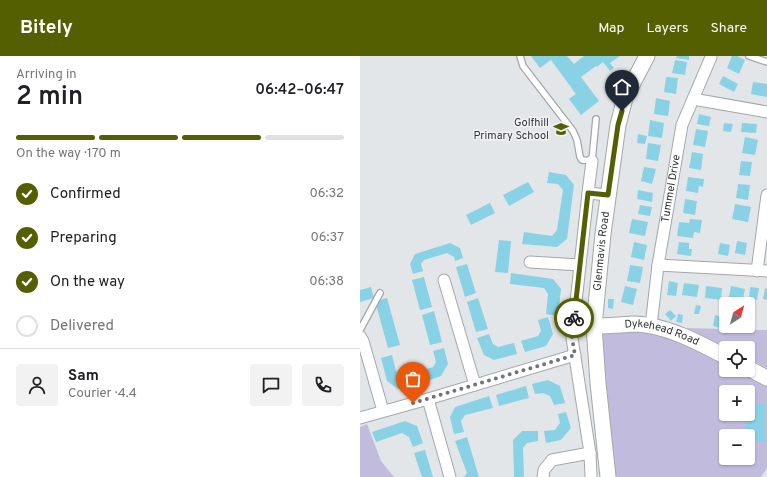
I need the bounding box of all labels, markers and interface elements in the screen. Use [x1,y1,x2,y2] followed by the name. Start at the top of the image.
[20,16,73,40] text: Bitely
[598,20,624,37] text: Map
[646,20,688,37] text: Layers
[710,20,747,37] text: Share
[16,67,77,83] text: Arriving in
[605,70,639,111] pin
[611,76,633,98] icon: home
[16,81,83,114] text: 2 min
[255,81,344,100] text: 06:42–06:47
[473,116,549,143] place label: Golfhill Primary School
[552,120,570,138] school or university icon: Golfhill Primary School
[16,146,121,162] text: On the way · 170 m
[658,153,684,224] street label: Tummel Drive
[16,183,38,205] icon: check
[50,185,121,204] text: Confirmed
[309,186,344,202] text: 06:32
[590,211,613,291] street label: Glenmavis Road
[16,227,38,249] icon: check
[50,229,117,248] text: Preparing
[310,230,344,246] text: 06:37
[16,271,38,293] icon: check
[50,273,125,292] text: On the way
[309,274,344,290] text: 06:38
[719,297,755,333] north arrow
[719,297,755,465] map controls
[554,298,594,338] courier
[563,307,585,329] icon: bike
[50,317,114,336] text: Delivered
[624,317,701,349] street label: Dykehead Road
[719,341,755,377] button: locate
[396,362,430,403] pin
[16,364,58,406] button: person
[250,364,292,406] button: chat
[302,364,344,406] button: phone
[68,367,99,386] text: Sam
[402,368,424,390] icon: bag
[719,385,755,421] button: +
[68,386,137,402] text: Courier · 4.4
[719,429,755,465] button: −

